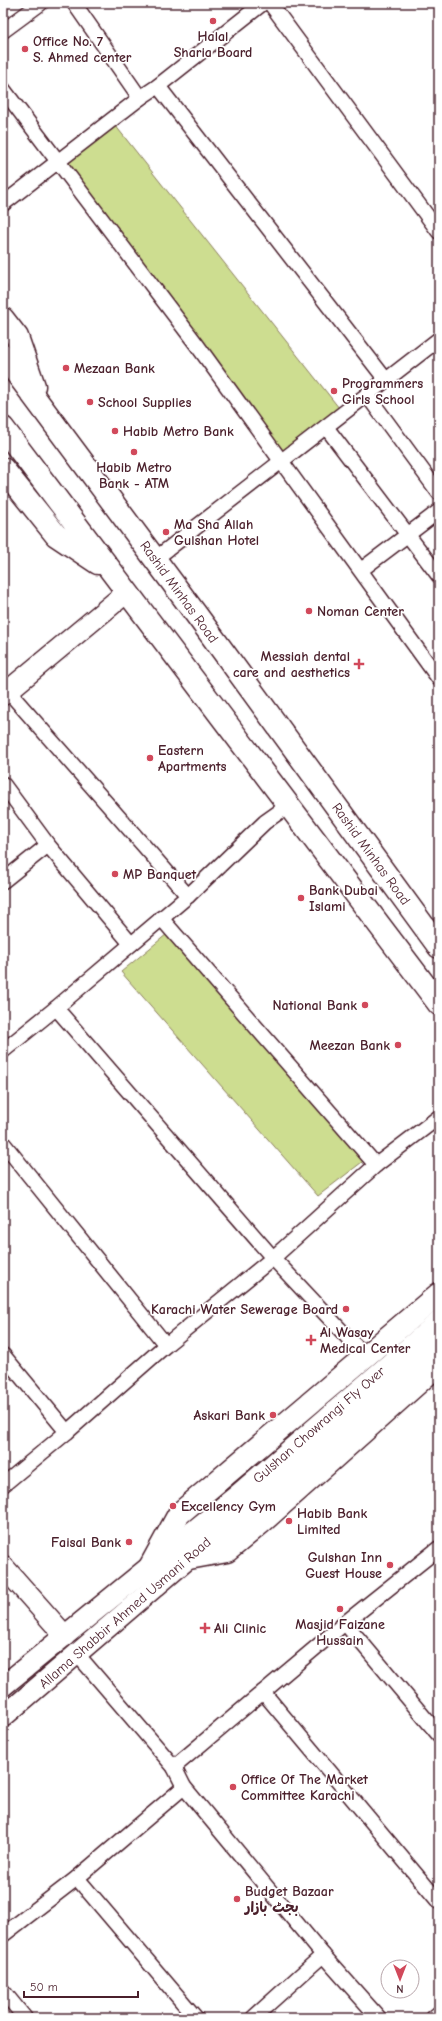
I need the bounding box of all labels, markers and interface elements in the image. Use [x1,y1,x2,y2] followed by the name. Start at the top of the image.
[208,16,218,26] marker: Halal Sharia Board
[174,28,252,61] place label: Halal Sharia Board
[33,33,132,66] place label: Office No. 7 S. Ahmed center
[20,44,30,54] marker: Office No. 7 S. Ahmed center
[74,360,155,377] place label: Mezaan Bank
[61,363,71,373] marker: Mezaan Bank
[342,375,423,408] place label: Programmers Girls School
[329,386,339,396] marker: Programmers Girls School
[98,394,191,411] place label: School Supplies
[85,397,95,407] marker: School Supplies
[123,423,234,440] place label: Habib Metro Bank
[110,426,120,436] marker: Habib Metro Bank
[129,447,139,457] marker: Habib Metro Bank - ATM
[96,459,172,492] place label: Habib Metro Bank - ATM
[174,516,259,549] place label: Ma Sha Allah Gulshan Hotel
[161,527,171,537] marker: Ma Sha Allah Gulshan Hotel
[136,538,222,646] street label: Rashid Minhas Road
[317,603,404,620] place label: Noman Center
[304,606,314,616] marker: Noman Center
[233,648,350,681] place label: Messiah dental care and aesthetics
[353,658,365,670] marker: Messiah dental care and aesthetics
[158,742,227,775] place label: Eastern Apartments
[145,753,155,763] marker: Eastern Apartments
[328,800,414,908] street label: Rashid Minhas Road
[123,866,197,883] place label: MP Banquet
[110,869,120,879] marker: MP Banquet
[309,882,378,915] place label: Bank Dubai Islami
[296,893,306,903] marker: Bank Dubai Islami
[272,997,357,1014] place label: National Bank
[360,1000,370,1010] marker: National Bank
[309,1037,390,1054] place label: Meezan Bank
[393,1040,403,1050] marker: Meezan Bank
[151,1301,338,1318] place label: Karachi Water Sewerage Board
[341,1304,351,1314] marker: Karachi Water Sewerage Board
[320,1324,411,1357] place label: Al Wasay Medical Center
[305,1334,317,1346] marker: Al Wasay Medical Center
[249,1363,389,1487] street label: Gulshan Chowrangi Fly Over
[193,1407,265,1424] place label: Askari Bank
[268,1410,278,1420] marker: Askari Bank
[181,1498,276,1515] place label: Excellency Gym
[168,1501,178,1511] marker: Excellency Gym
[297,1505,367,1538] place label: Habib Bank Limited
[284,1516,294,1526] marker: Habib Bank Limited
[36,1534,214,1692] street label: Allama Shabbir Ahmed Usmani Road
[51,1534,121,1551] place label: Faisal Bank
[124,1537,134,1547] marker: Faisal Bank
[305,1549,382,1582] place label: Gulshan Inn Guest House
[385,1560,395,1570] marker: Gulshan Inn Guest House
[335,1604,345,1614] marker: Masjid Faizane Hussain
[295,1616,385,1649] place label: Masjid Faizane Hussain
[214,1620,267,1637] place label: Ali Clinic
[199,1622,211,1634] marker: Ali Clinic
[241,1771,368,1804] place label: Office Of The Market Committee Karachi
[228,1782,238,1792] marker: Office Of The Market Committee Karachi
[243,1883,334,1916] place label: Budget Bazaar بجٹ بازار
[232,1894,242,1904] marker: Budget Bazaar بجٹ بازار
[380,1959,420,1999] north arrow
[24,1973,138,1999] scale bar
[30,1980,58,1994] text: 50 m
[396,1982,404,1995] text: N

